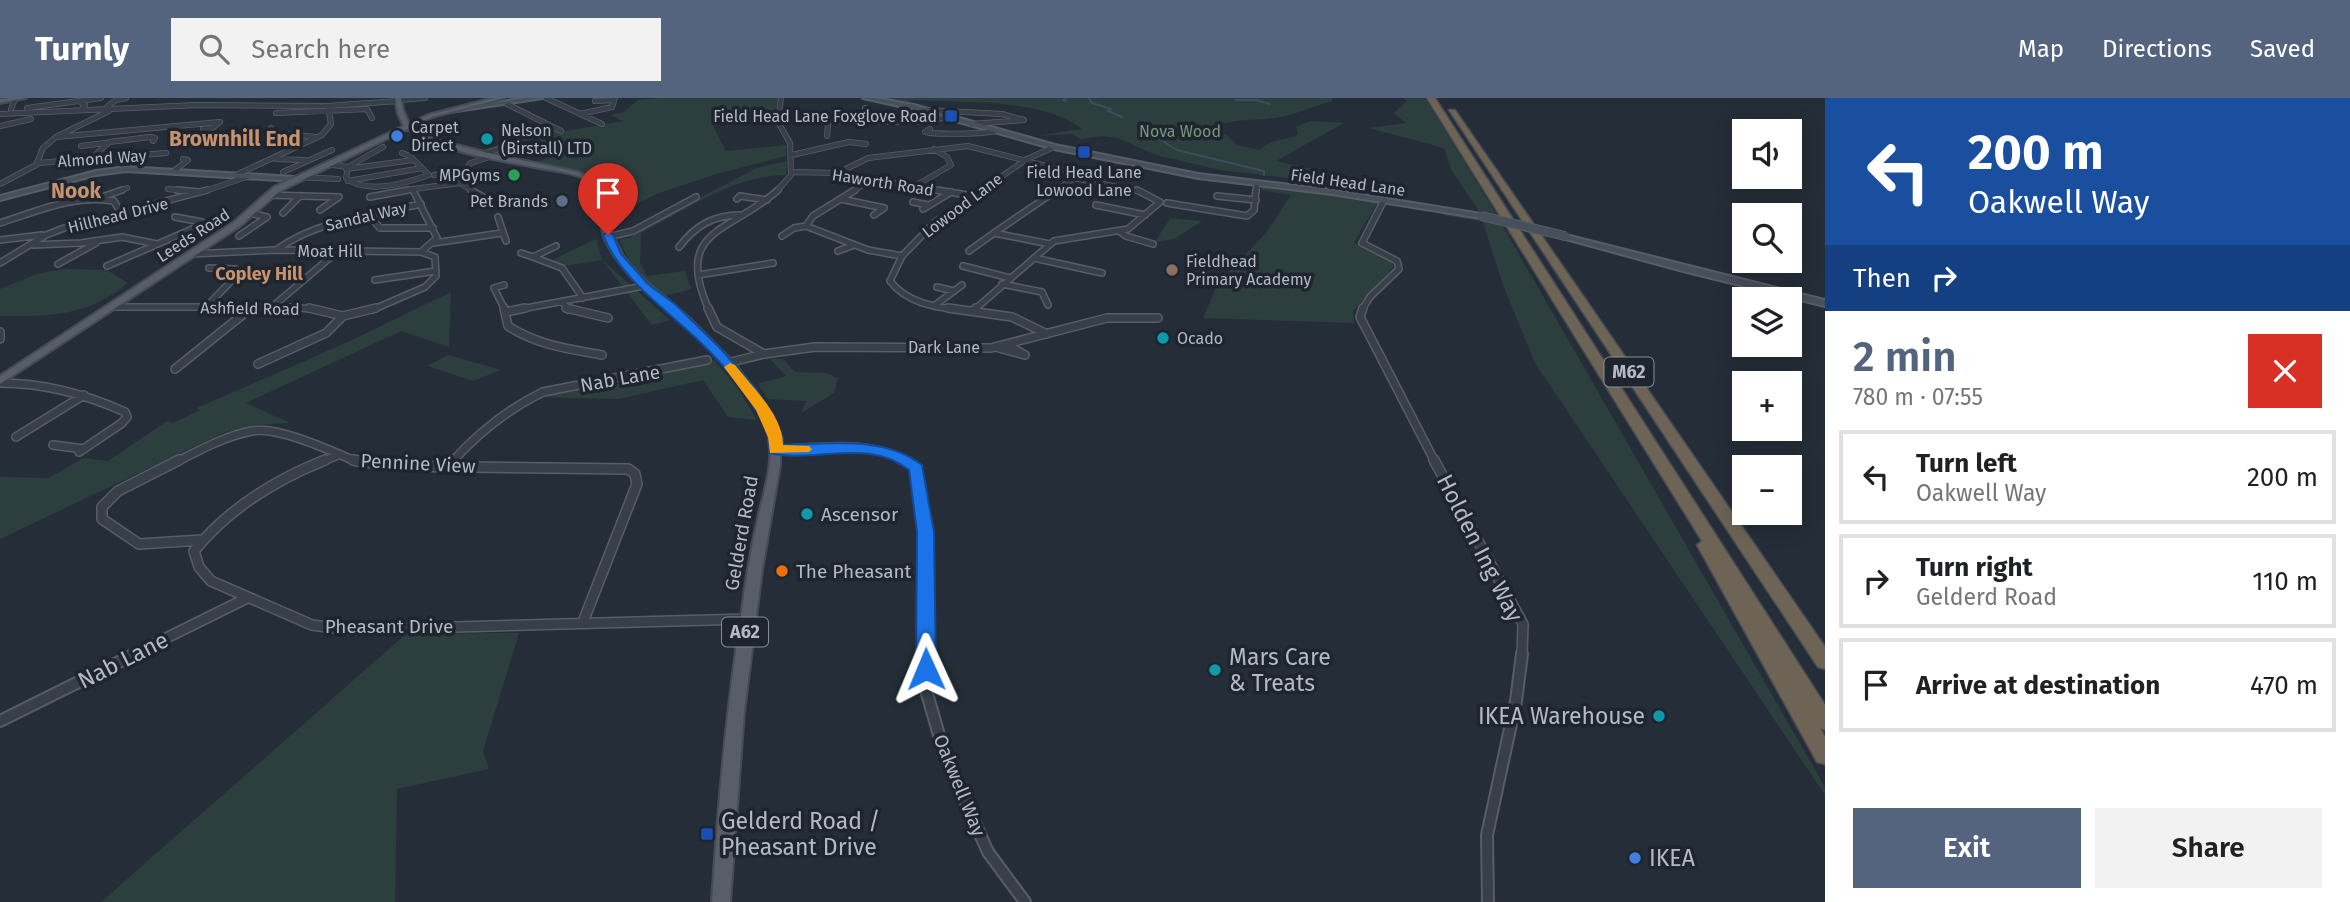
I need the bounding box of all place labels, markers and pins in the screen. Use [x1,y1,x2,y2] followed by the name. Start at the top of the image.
[713,107,937,126] place label: Field Head Lane Foxglove Road
[943,108,959,124] marker: Field Head Lane Foxglove Road
[411,118,459,155] place label: Carpet Direct
[501,121,592,158] place label: Nelson (Birstall) LTD
[389,128,405,144] marker: Carpet Direct
[479,131,495,147] marker: Nelson (Birstall) LTD
[1076,144,1092,160] marker: Field Head Lane Lowood Lane
[578,163,638,235] pin
[1026,163,1142,200] place label: Field Head Lane Lowood Lane
[439,166,500,185] place label: MPGyms
[506,167,522,183] marker: MPGyms
[470,192,548,211] place label: Pet Brands
[554,193,570,209] marker: Pet Brands
[1186,252,1312,289] place label: Fieldhead Primary Academy
[1164,262,1180,278] marker: Fieldhead Primary Academy
[1177,329,1223,348] place label: Ocado
[1155,330,1171,346] marker: Ocado
[821,503,899,526] place label: Ascensor
[799,506,815,522] marker: Ascensor
[796,560,912,583] place label: The Pheasant
[774,563,790,579] marker: The Pheasant
[1229,643,1331,697] place label: Mars Care & Treats
[1207,662,1223,678] marker: Mars Care & Treats
[1478,702,1645,730] place label: IKEA Warehouse
[1651,708,1667,724] marker: IKEA Warehouse
[721,807,880,861] place label: Gelderd Road / Pheasant Drive
[699,826,715,842] marker: Gelderd Road / Pheasant Drive
[1649,844,1696,872] place label: IKEA
[1627,850,1643,866] marker: IKEA

